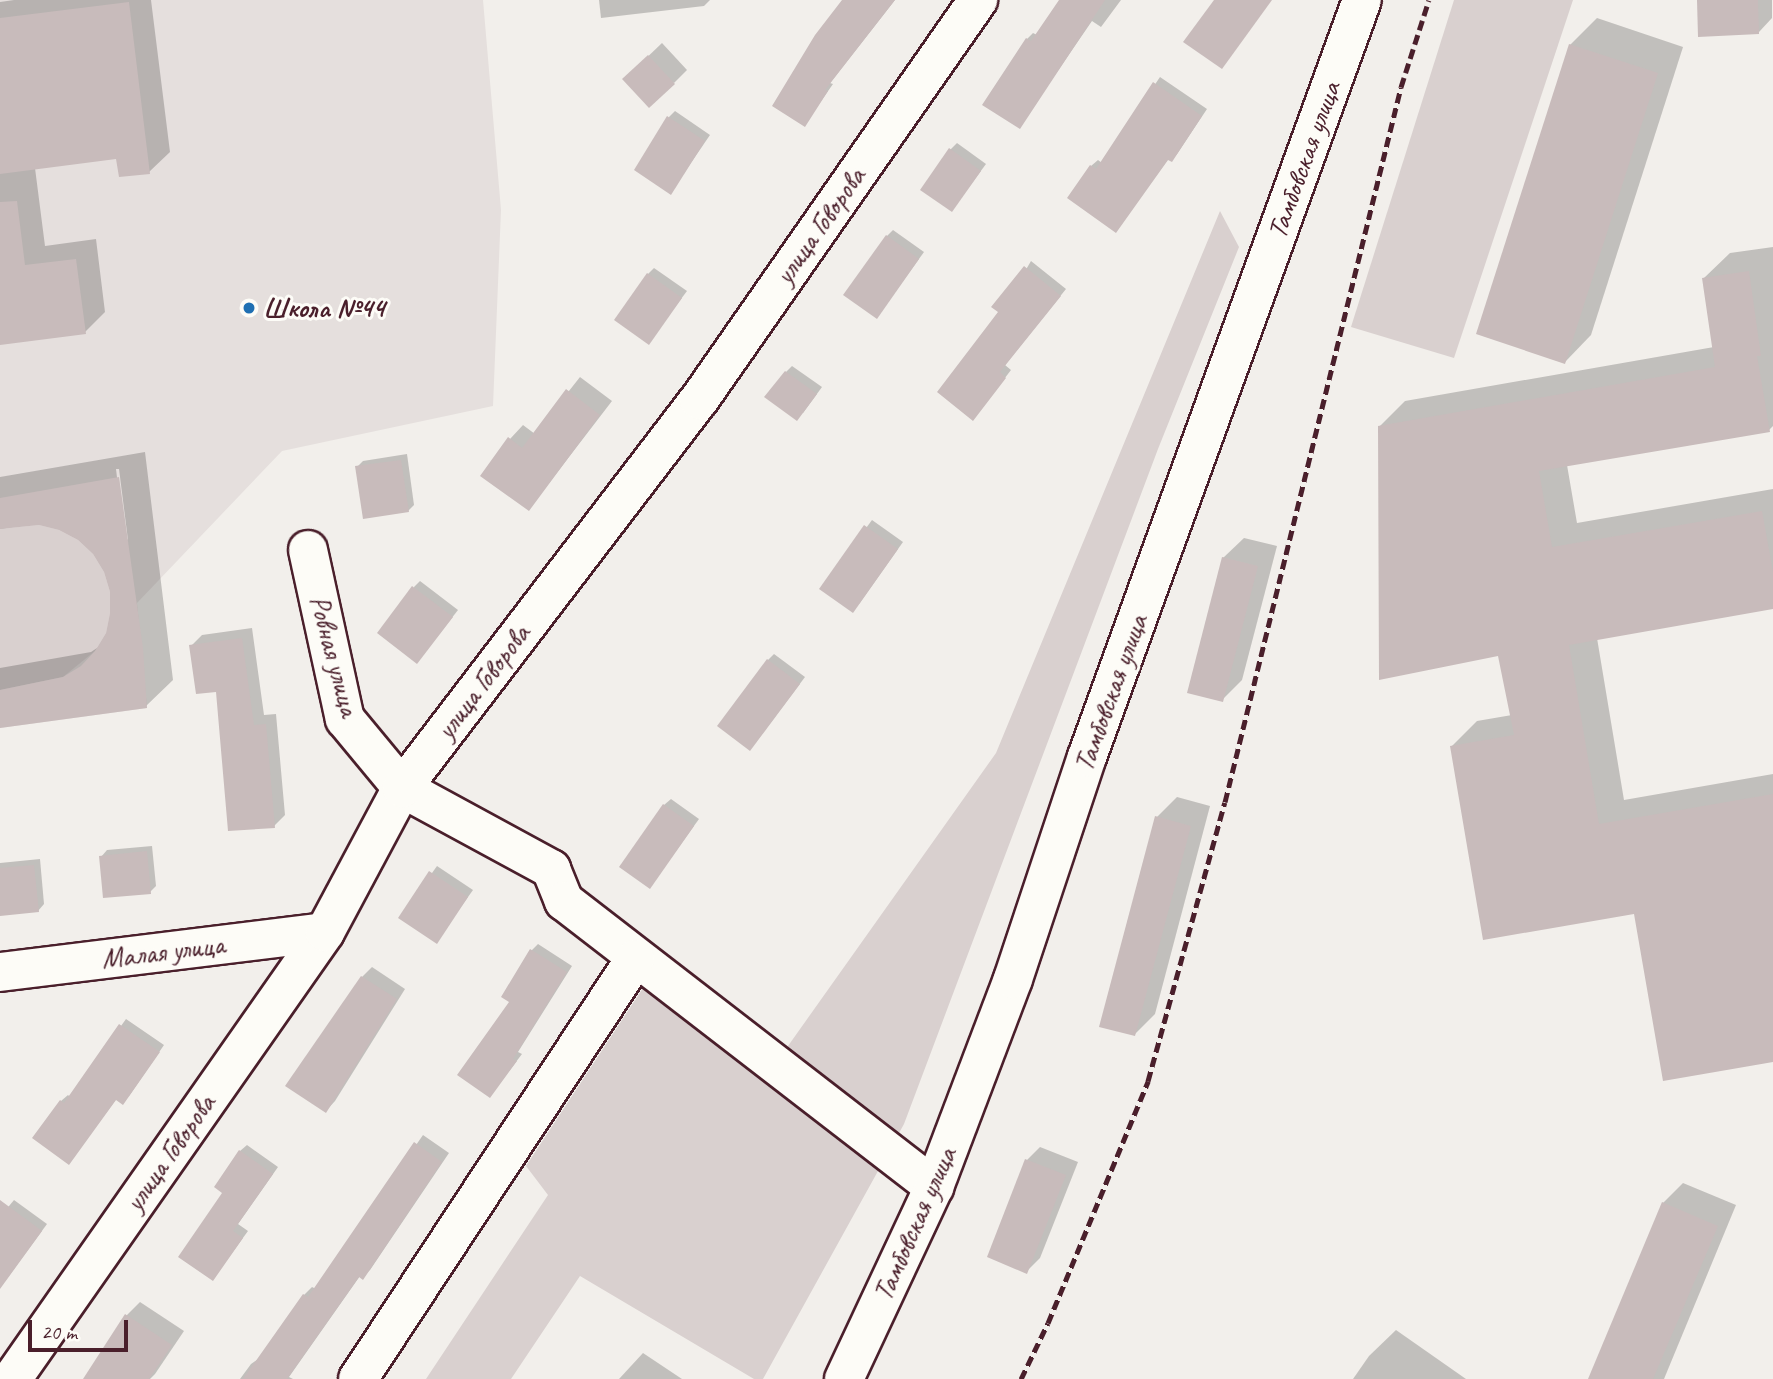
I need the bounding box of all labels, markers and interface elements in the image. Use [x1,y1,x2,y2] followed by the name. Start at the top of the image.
[1260,76,1348,244] street label: Тамбовская улица
[767,161,873,291] street label: улица Говорова
[263,291,385,325] place label: Школа №44
[241,300,257,316] marker: Школа №44
[302,592,366,720] street label: Ровная улица
[1067,609,1155,777] street label: Тамбовская улица
[429,618,537,746] street label: улица Говорова
[99,928,227,976] street label: Малая улица
[117,1088,223,1218] street label: улица Говорова
[866,1142,964,1306] street label: Тамбовская улица
[32,1306,131,1350] scale bar
[41,1319,77,1345] text: 20 m

